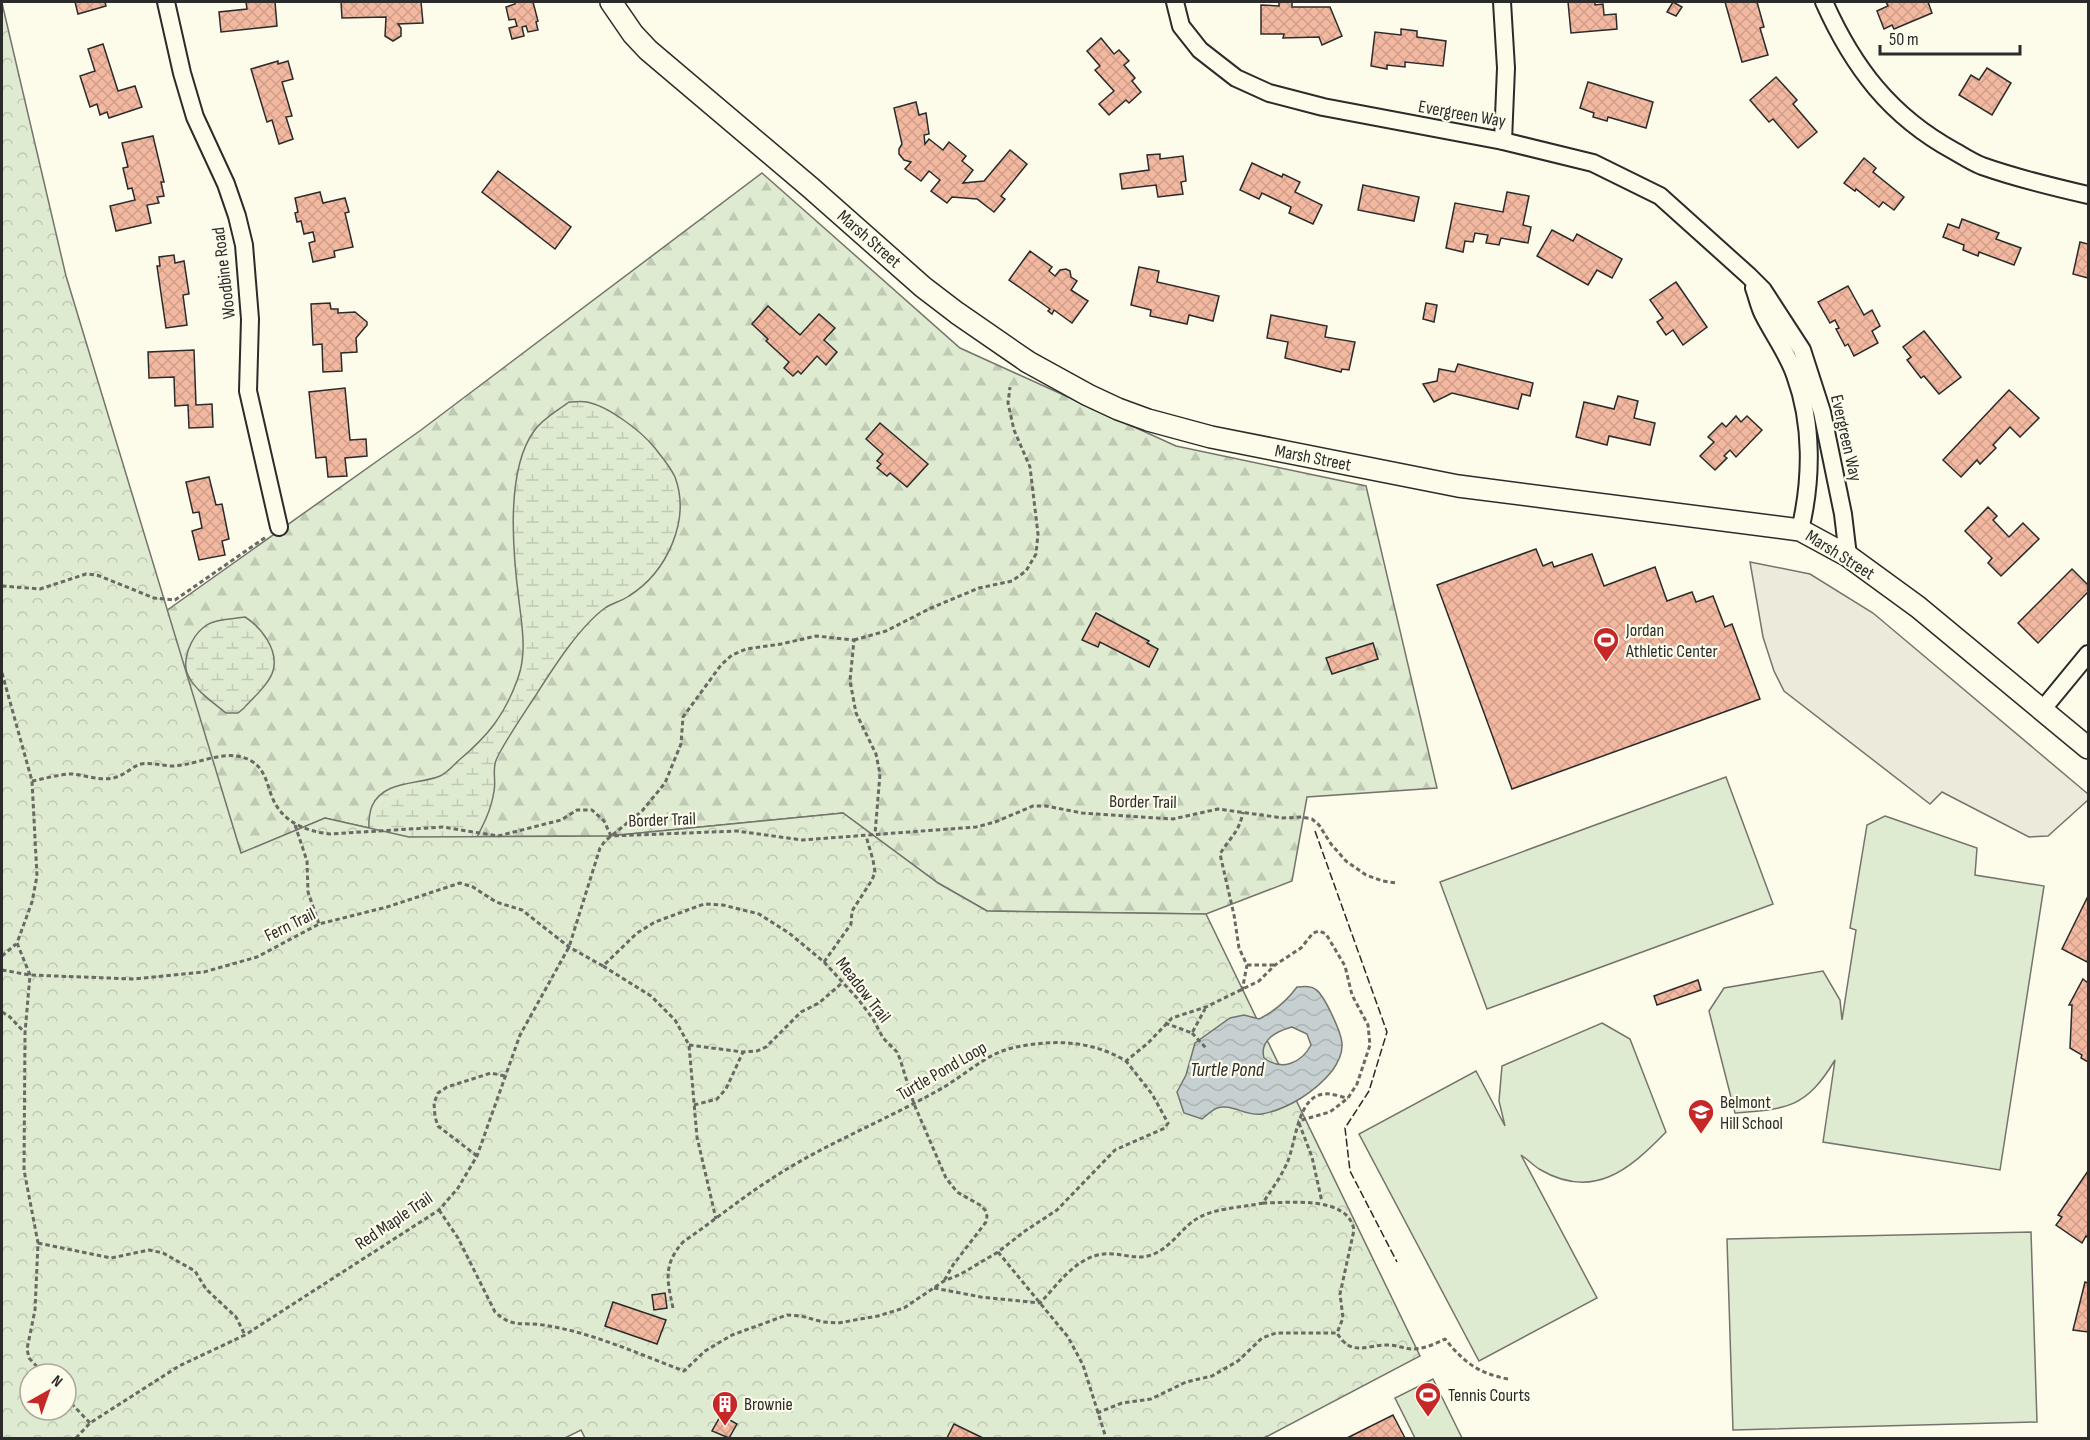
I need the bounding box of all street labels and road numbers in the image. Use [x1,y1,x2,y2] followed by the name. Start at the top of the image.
[1417,96,1507,132] street label: Evergreen Way
[833,206,906,273] street label: Marsh Street
[208,226,240,320] street label: Woodbine Road
[1826,393,1866,483] street label: Evergreen Way
[1273,440,1354,476] street label: Marsh Street
[1802,526,1879,585] street label: Marsh Street
[1109,791,1177,813] street label: Border Trail
[628,808,696,832] street label: Border Trail
[261,904,319,946] street label: Fern Trail
[831,953,895,1027] street label: Meadow Trail
[894,1037,990,1105] street label: Turtle Pond Loop
[351,1187,437,1255] street label: Red Maple Trail

